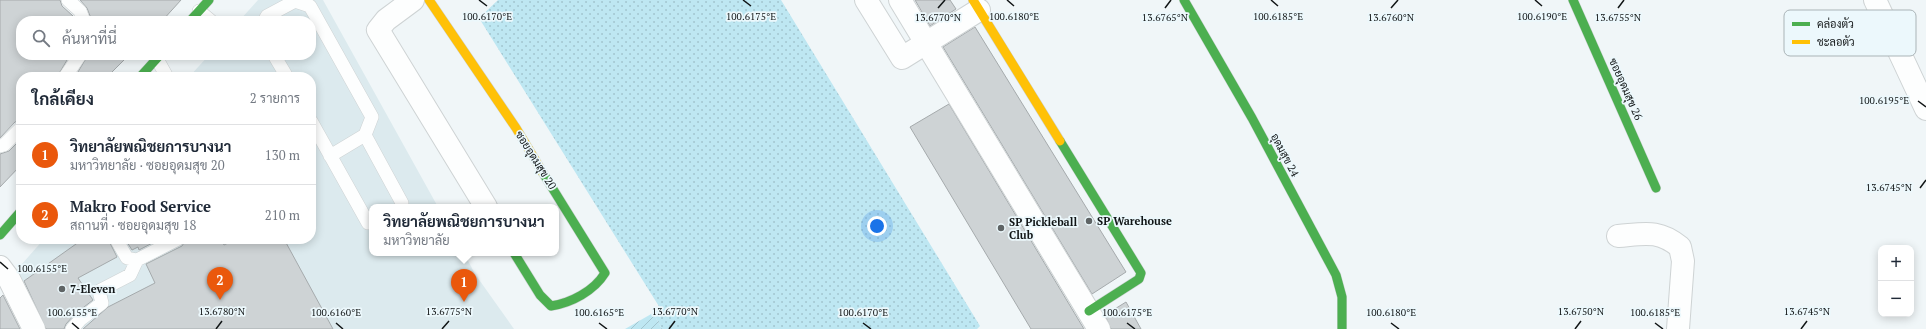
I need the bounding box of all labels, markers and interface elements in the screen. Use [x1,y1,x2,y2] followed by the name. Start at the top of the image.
[462,10,512,23] text: 100.6170°E
[726,10,776,23] text: 100.6175°E
[989,10,1039,23] text: 100.6180°E
[1253,10,1303,23] text: 100.6185°E
[1517,10,1567,23] text: 100.6190°E
[1784,10,1916,56] legend
[915,11,962,24] text: 13.6770°N
[1142,11,1189,24] text: 13.6765°N
[1368,11,1415,24] text: 13.6760°N
[1595,11,1642,24] text: 13.6755°N
[16,16,316,60] search box
[1817,17,1854,31] text: คล่องตัว
[30,27,52,49] icon: search
[62,28,117,48] text: ค้นหาที่นี่
[1817,35,1855,49] text: ชะลอตัว
[1604,56,1646,123] street label: ซอยอุดมสุข 26
[32,87,94,110] text: ใกล้เคียง
[250,89,300,107] text: 2 รายการ
[1859,94,1909,107] text: 100.6195°E
[511,128,560,193] street label: ซอยอุดมสุข 20
[1266,131,1302,180] street label: อุดมสุข 24
[70,136,231,156] text: วิทยาลัยพณิชยการบางนา
[41,146,49,164] text: 1
[265,146,300,164] text: 130 m
[70,156,225,174] text: มหาวิทยาลัย · ซอยอุดมสุข 20
[1866,181,1913,194] text: 13.6745°N
[70,196,211,216] text: Makro Food Service
[369,204,559,256] popup
[41,206,49,224] text: 2
[265,206,300,224] text: 210 m
[383,211,545,231] text: วิทยาลัยพณิชยการบางนา
[1097,214,1172,228] place label: SP Warehouse
[1009,215,1077,242] place label: SP Pickleball Club
[70,216,196,234] text: สถานที่ · ซอยอุดมสุข 18
[867,216,887,236] your location
[1084,216,1094,226] marker: SP Warehouse
[996,223,1006,233] marker: SP Pickleball Club
[383,231,450,249] text: มหาวิทยาลัย
[1878,245,1914,317] map controls
[1878,245,1914,281] button: +
[17,262,67,275] text: 100.6155°E
[207,267,233,300] pin: 2
[451,269,477,302] pin: 1
[1878,281,1914,317] button: −
[70,282,115,296] place label: 7-Eleven
[57,284,67,294] marker: 7-Eleven
[199,305,246,318] text: 13.6780°N
[426,305,473,318] text: 13.6775°N
[652,305,699,318] text: 13.6770°N
[1558,305,1605,318] text: 13.6750°N
[1784,305,1831,318] text: 13.6745°N
[47,306,97,319] text: 100.6155°E
[311,306,361,319] text: 100.6160°E
[574,306,624,319] text: 100.6165°E
[838,306,888,319] text: 100.6170°E
[1102,306,1152,319] text: 100.6175°E
[1366,306,1416,319] text: 100.6180°E
[1630,306,1680,319] text: 100.6185°E

